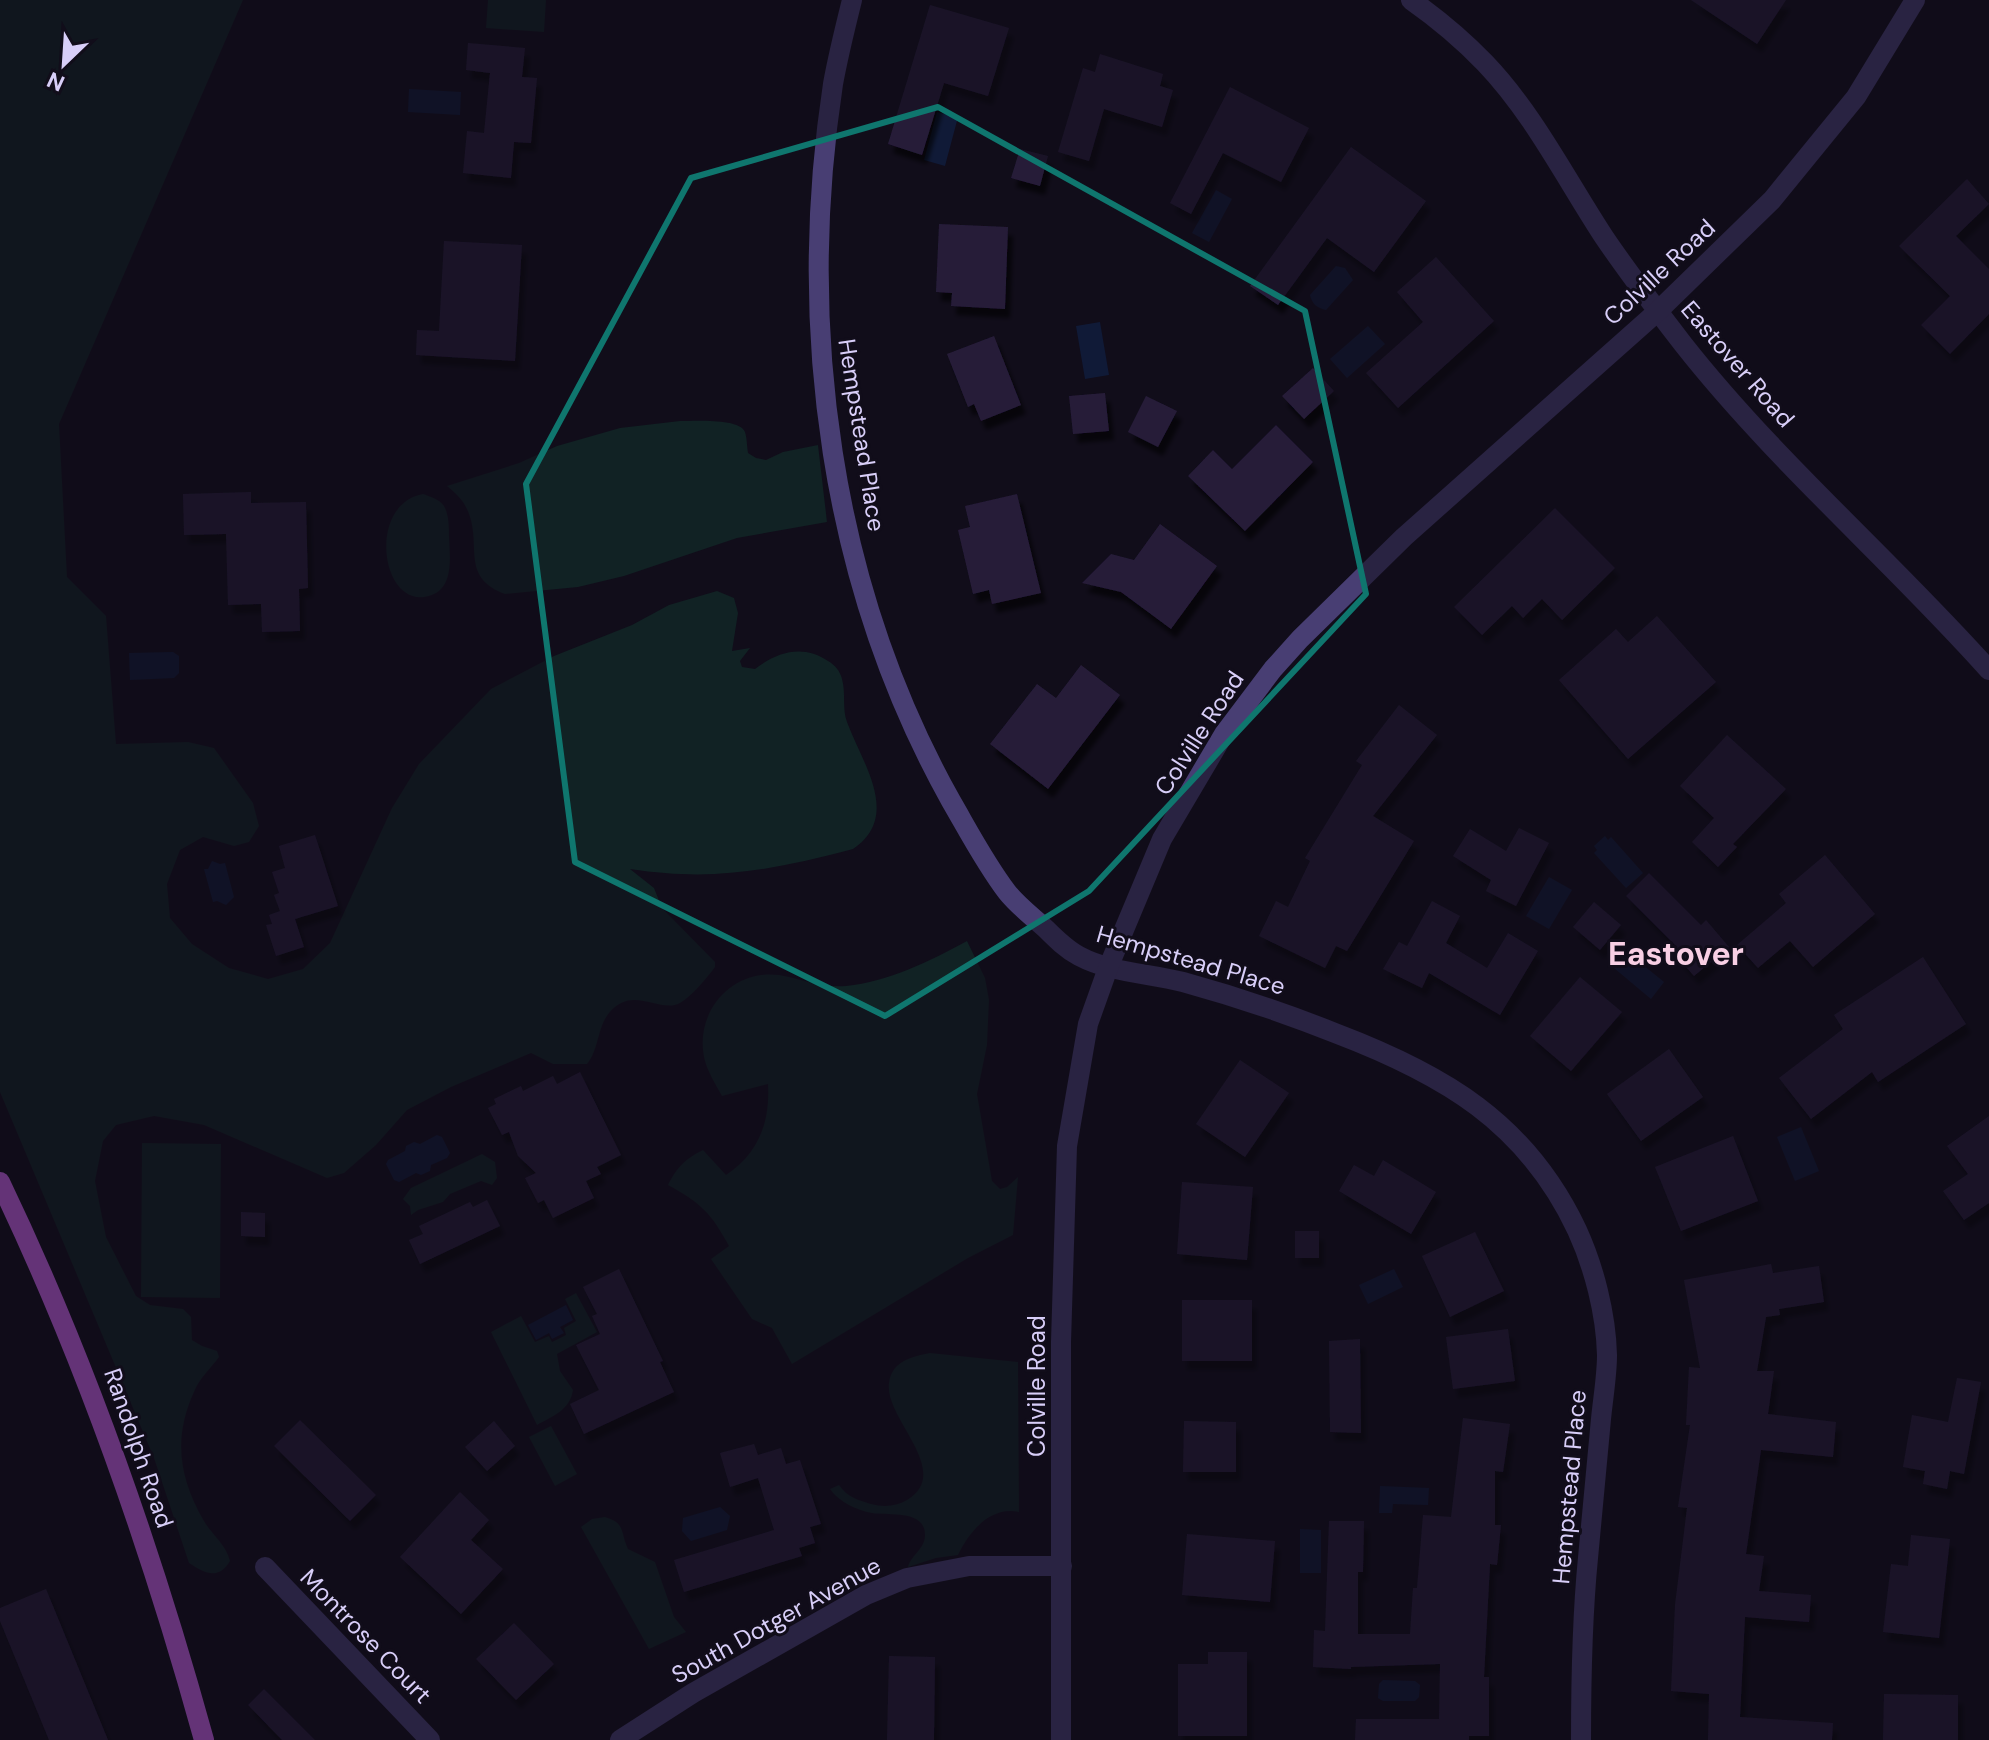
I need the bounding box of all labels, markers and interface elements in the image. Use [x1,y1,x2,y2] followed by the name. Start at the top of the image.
[24,24,104,104] north arrow
[42,65,69,98] text: N
[1597,212,1721,332] street label: Colville Road
[1675,294,1801,434] street label: Eastover Road
[831,336,893,534] street label: Hempstead Place
[1147,665,1251,801] street label: Colville Road
[1093,918,1289,1002] street label: Hempstead Place
[1608,933,1744,975] district label: Eastover
[1021,1315,1052,1457] street label: Colville Road
[97,1364,181,1532] street label: Randolph Road
[1545,1389,1593,1585] street label: Hempstead Place
[666,1550,886,1690] street label: South Dotger Avenue
[294,1562,438,1710] street label: Montrose Court

